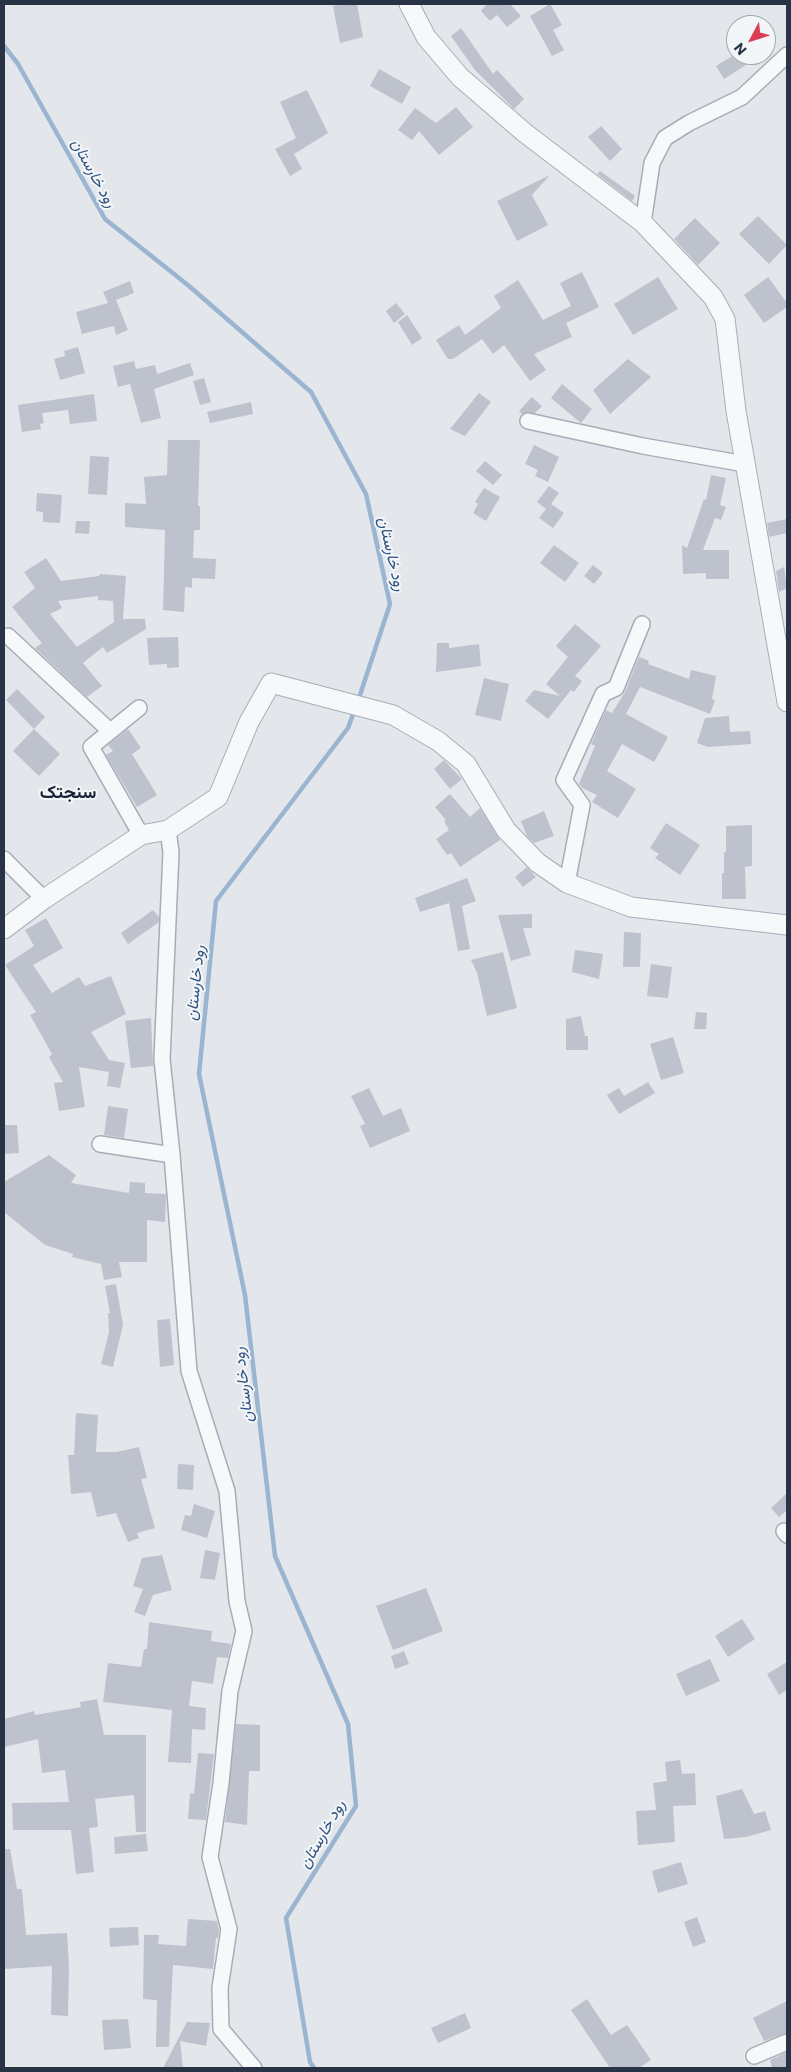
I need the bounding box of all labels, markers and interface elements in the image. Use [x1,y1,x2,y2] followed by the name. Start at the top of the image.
[726,15,776,65] north arrow
[730,40,750,59] text: N
[67,135,121,211] water label: رود خارستان
[374,515,410,593] water label: رود خارستان
[40,781,96,803] district label: سنجتک
[181,944,209,1022] water label: رود خارستان
[229,1346,257,1424] water label: رود خارستان
[295,1796,349,1872] water label: رود خارستان

